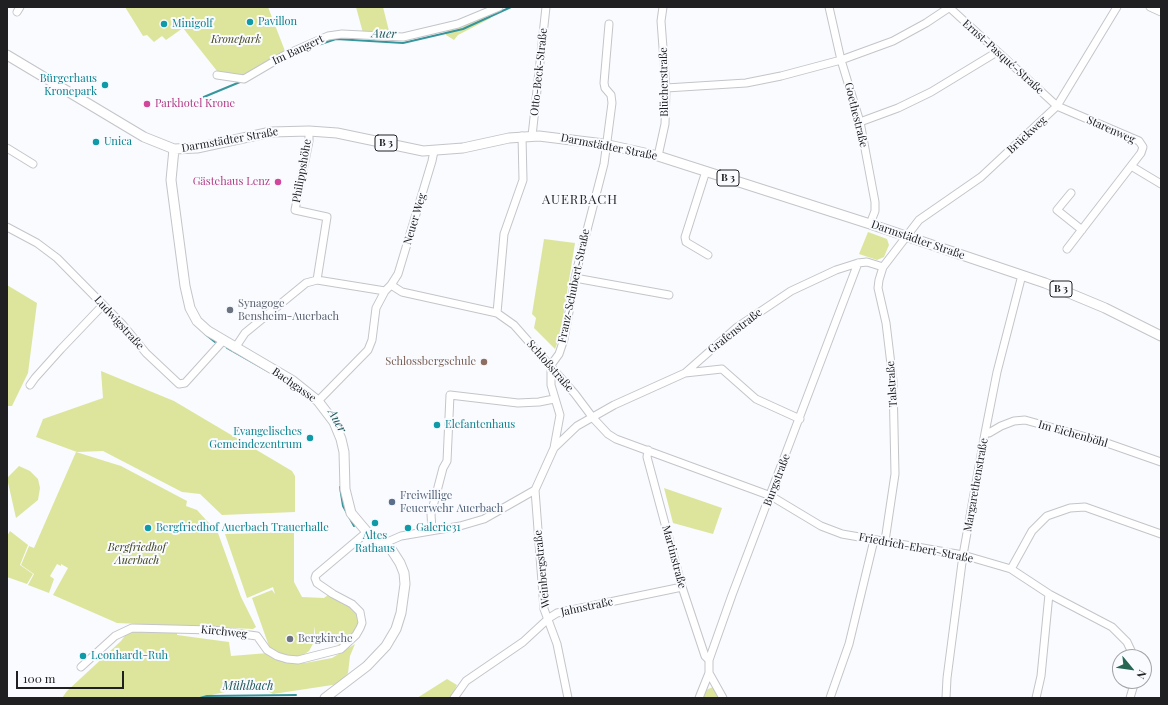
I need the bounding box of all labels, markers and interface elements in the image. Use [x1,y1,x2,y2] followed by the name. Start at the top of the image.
[258,15,297,29] place label: Pavillon
[172,17,213,31] place label: Minigolf
[245,17,255,27] marker: Pavillon
[960,17,1046,97] street label: Ernst-Pasqué-Straße
[159,19,169,29] marker: Minigolf
[371,26,397,42] water label: Auer
[528,28,550,116] street label: Otto-Beck-Straße
[270,32,326,68] street label: Im Bangert
[211,33,261,47] park label: Kronepark
[657,47,671,117] street label: Blücherstraße
[40,72,97,98] place label: Bürgerhaus Kronepark
[100,80,110,90] marker: Bürgerhaus Kronepark
[842,81,870,149] street label: Goethestraße
[155,97,235,111] place label: Parkhotel Krone
[142,99,152,109] marker: Parkhotel Krone
[1004,113,1050,157] street label: Brückweg
[1085,113,1137,147] street label: Starenweg
[181,125,279,155] street label: Darmstädter Straße
[560,131,658,163] street label: Darmstädter Straße
[104,135,132,149] place label: Unica
[375,135,397,151] road number: B 3
[91,137,101,147] marker: Unica
[290,138,314,204] street label: Philippshöhe
[717,170,739,186] road number: B 3
[193,175,270,189] place label: Gästehaus Lenz
[273,177,283,187] marker: Gästehaus Lenz
[401,192,429,246] street label: Neuer Weg
[542,192,618,208] district label: AUERBACH
[870,218,966,262] street label: Darmstädter Straße
[555,228,593,344] street label: Franz-Schubert-Straße
[1050,281,1072,297] road number: B 3
[91,293,147,353] street label: Ludwigstraße
[238,297,339,323] place label: Synagoge Bensheim-Auerbach
[225,305,235,315] marker: Synagoge Bensheim-Auerbach
[705,306,765,356] street label: Grafenstraße
[524,337,576,395] street label: Schloßstraße
[385,355,476,369] place label: Schlossbergschule
[479,357,489,367] marker: Schlossbergschule
[884,360,900,408] street label: Talstraße
[269,365,319,405] street label: Bachgasse
[325,407,349,435] water label: Auer
[445,418,515,432] place label: Elefantenhaus
[1037,418,1109,450] street label: Im Eichenböhl
[432,420,442,430] marker: Elefantenhaus
[209,425,302,451] place label: Evangelisches Gemeindezentrum
[305,433,315,443] marker: Evangelisches Gemeindezentrum
[961,437,991,533] street label: Margarethenstraße
[761,452,793,508] street label: Burgstraße
[400,489,503,515] place label: Freiwillige Feuerwehr Auerbach
[387,497,397,507] marker: Freiwillige Feuerwehr Auerbach
[370,518,380,528] marker: Altes Rathaus
[156,521,329,535] place label: Bergfriedhof Auerbach Trauerhalle
[416,521,460,535] place label: Galerie31
[143,523,153,533] marker: Bergfriedhof Auerbach Trauerhalle
[403,523,413,533] marker: Galerie31
[659,524,689,590] street label: Martinstraße
[355,529,395,555] place label: Altes Rathaus
[531,529,553,609] street label: Weinbergstraße
[858,530,974,566] street label: Friedrich-Ebert-Straße
[108,541,166,567] park label: Bergfriedhof Auerbach
[560,595,614,619] street label: Jahnstraße
[200,623,248,641] street label: Kirchweg
[298,632,352,646] place label: Bergkirche
[285,634,295,644] marker: Bergkirche
[91,649,168,663] place label: Leonhardt-Ruh
[1112,649,1152,689] north arrow
[78,651,88,661] marker: Leonhardt-Ruh
[18,663,126,689] scale bar
[1134,667,1151,682] text: N
[23,670,55,686] text: 100 m
[223,679,273,693] water label: Mühlbach

